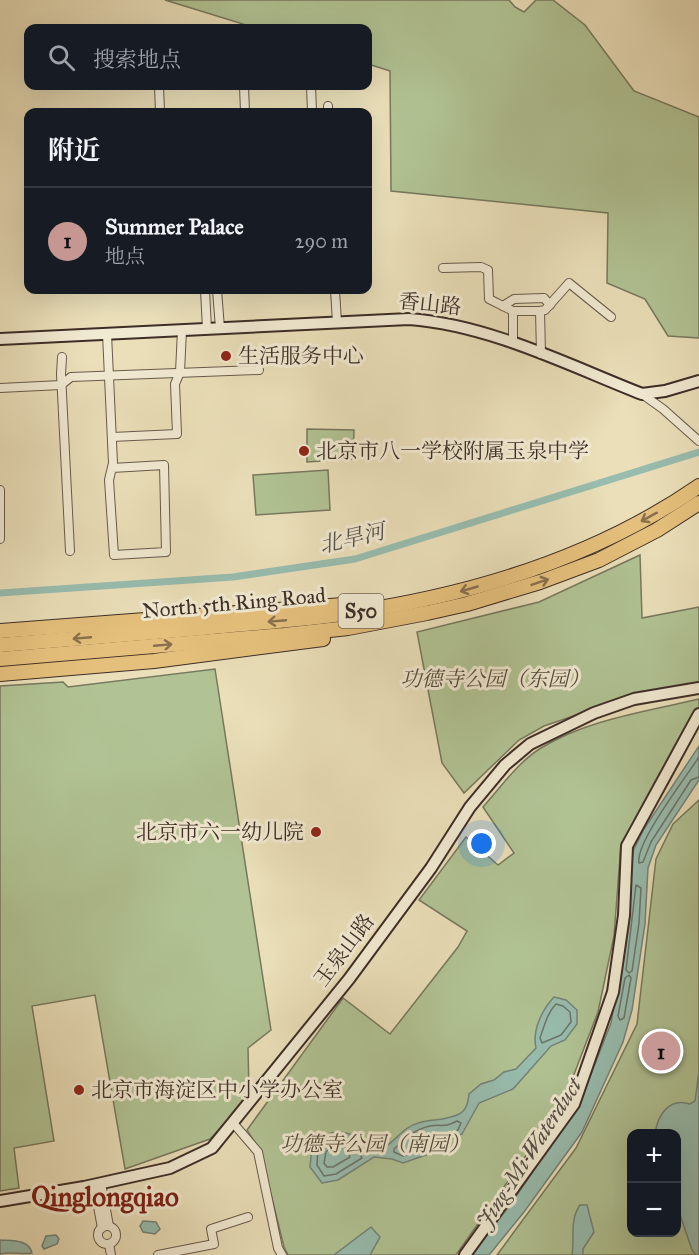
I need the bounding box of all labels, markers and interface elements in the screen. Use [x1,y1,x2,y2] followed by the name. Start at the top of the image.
[24,24,372,90] search box
[45,41,78,74] icon: search
[93,46,181,73] text: 搜索地点
[48,134,100,166] text: 附近
[105,213,244,240] text: Summer Palace
[64,229,71,253] text: 1
[295,229,348,253] text: 290 m
[105,244,145,268] text: 地点
[397,288,463,320] street label: 香山路
[238,343,364,369] place label: 生活服务中心
[219,349,233,363] marker: 生活服务中心
[316,438,589,464] place label: 北京市八一学校附属玉泉中学
[297,444,311,458] marker: 北京市八一学校附属玉泉中学
[641,511,658,523] one-way arrow
[317,517,391,559] water label: 北旱河
[530,575,549,586] one-way arrow
[141,582,327,624] street label: North 5th Ring Road
[459,583,478,595] one-way arrow
[338,594,384,628] road number: S50
[267,616,287,627] one-way arrow
[73,633,93,644] one-way arrow
[152,639,172,650] one-way arrow
[401,666,590,692] park label: 功德寺公园（东园）
[136,819,304,845] place label: 北京市六一幼儿院
[309,825,323,839] marker: 北京市六一幼儿院
[467,829,496,858] your location
[308,909,380,991] street label: 玉泉山路
[642,1028,680,1074] pin: 1
[469,1072,588,1235] water label: Jing-Mi Waterduct
[91,1077,343,1103] place label: 北京市海淀区中小学办公室
[72,1083,86,1097] marker: 北京市海淀区中小学办公室
[627,1129,681,1237] map controls
[627,1129,681,1183] button: +
[281,1131,470,1157] park label: 功德寺公园（南园）
[31,1180,179,1214] district label: Qinglongqiao
[627,1183,681,1237] button: −

